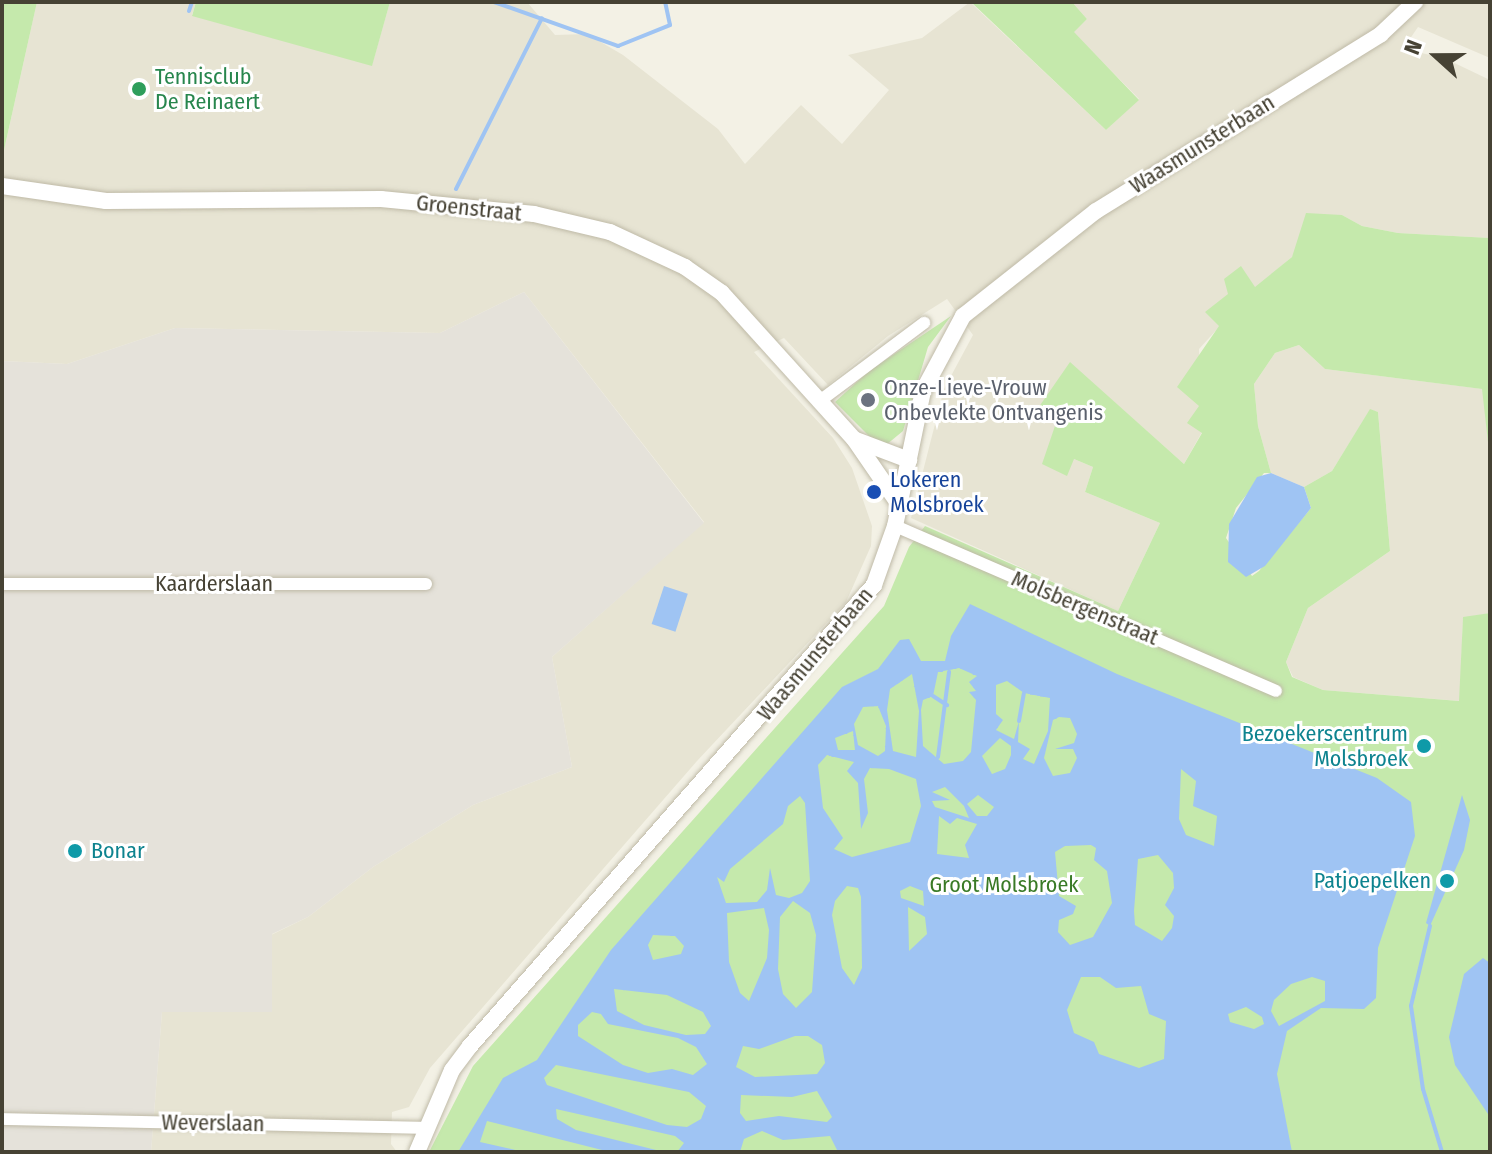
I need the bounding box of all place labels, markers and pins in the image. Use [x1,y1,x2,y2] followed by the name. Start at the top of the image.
[155,63,260,114] place label: Tennisclub De Reinaert
[130,80,148,98] marker: Tennisclub De Reinaert
[884,374,1103,426] place label: Onze-Lieve-Vrouw Onbevlekte Ontvangenis
[859,391,877,409] marker: Onze-Lieve-Vrouw Onbevlekte Ontvangenis
[890,466,984,518] place label: Lokeren Molsbroek
[865,483,883,501] marker: Lokeren Molsbroek
[1242,720,1408,772] place label: Bezoekerscentrum Molsbroek
[1415,737,1433,755] marker: Bezoekerscentrum Molsbroek
[91,838,145,864] place label: Bonar
[66,842,84,860] marker: Bonar
[1314,868,1431,894] place label: Patjoepelken
[1438,872,1456,890] marker: Patjoepelken

